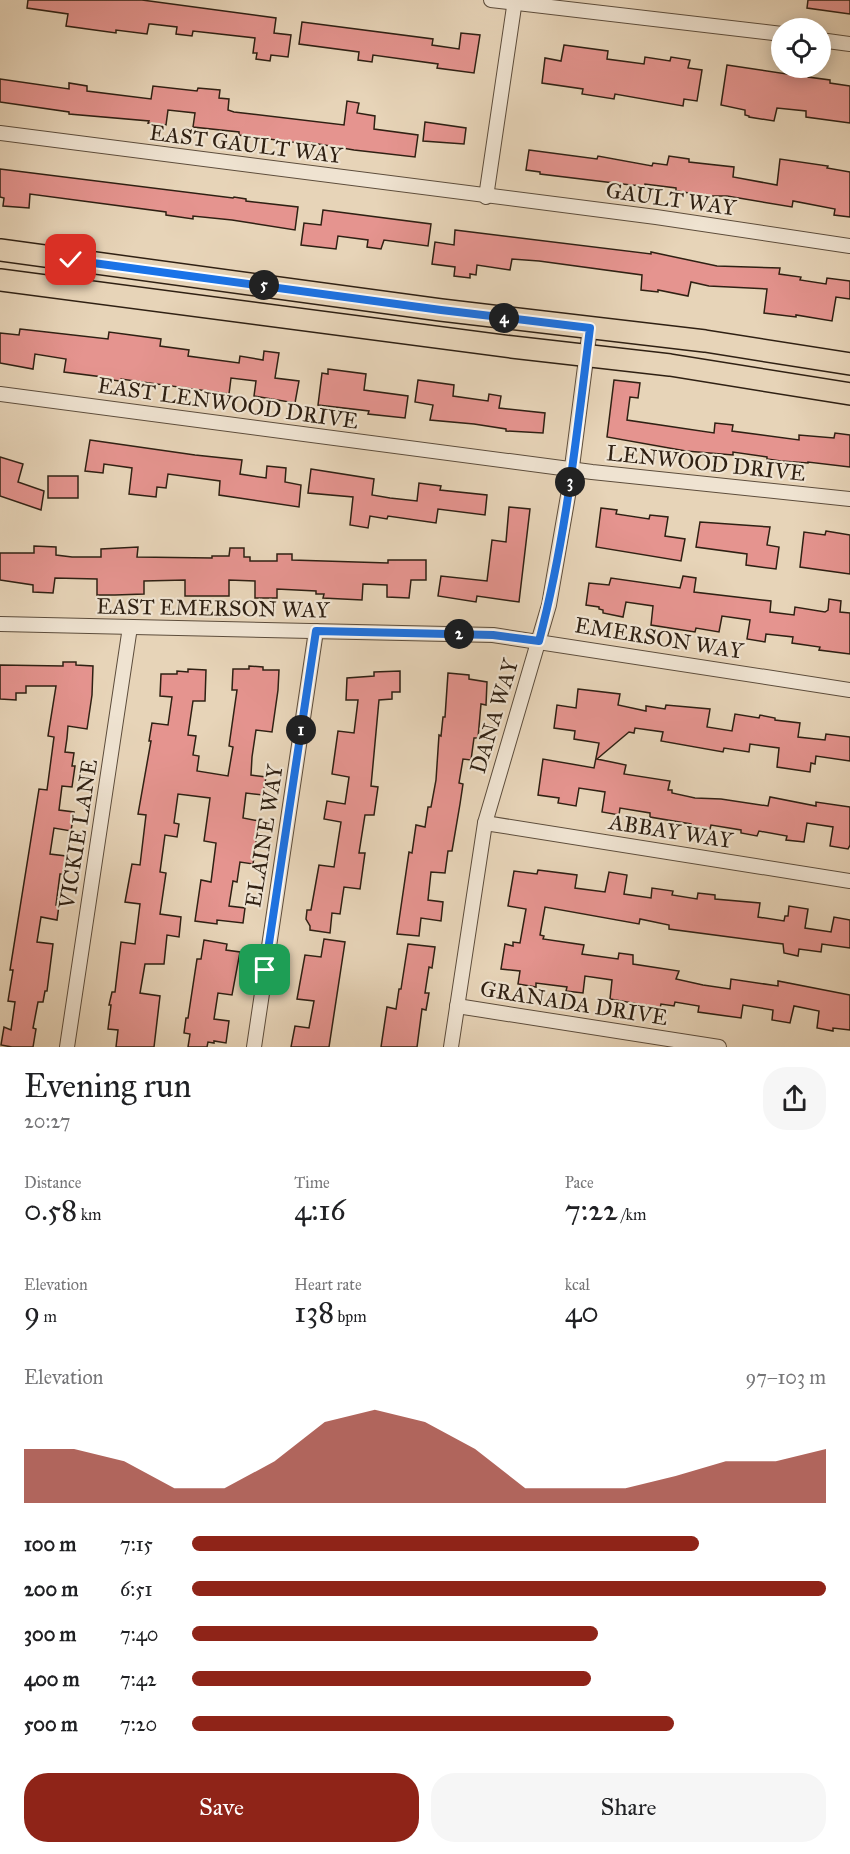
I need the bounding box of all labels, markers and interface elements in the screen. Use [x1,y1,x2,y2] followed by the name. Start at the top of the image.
[771,18,831,78] map controls
[771,18,831,78] button: locate
[148,119,345,169] street label: EAST GAULT WAY
[604,177,739,222] street label: GAULT WAY
[45,234,96,285] pin
[54,243,87,276] icon: check
[249,270,279,300] pin: 5
[260,275,268,294] text: 5
[489,303,519,333] pin: 4
[500,308,508,327] text: 4
[96,371,360,435] street label: EAST LENWOOD DRIVE
[605,439,807,487] street label: LENWOOD DRIVE
[555,467,585,497] pin: 3
[567,472,573,491] text: 3
[96,592,331,624] street label: EAST EMERSON WAY
[573,611,746,665] street label: EMERSON WAY
[444,619,474,649] pin: 2
[455,624,463,643] text: 2
[464,655,524,776] street label: DANA WAY
[286,715,316,745] pin: 1
[298,720,304,739] text: 1
[53,757,103,912] street label: VICKIE LANE
[239,762,289,909] street label: ELAINE WAY
[606,808,736,854] street label: ABBAY WAY
[239,944,290,995] pin
[248,953,281,986] icon: arrive
[478,975,670,1031] street label: GRANADA DRIVE
[24,1066,191,1106] text: Evening run
[763,1067,826,1130] button: share
[24,1109,71,1133] text: 20:27
[24,1173,81,1192] text: Distance
[294,1173,330,1192] text: Time
[565,1173,594,1192] text: Pace
[24,1192,77,1228] text: 0.58
[294,1192,346,1228] text: 4:16
[565,1192,618,1228] text: 7:22
[77,1205,102,1224] text: km
[618,1205,646,1224] text: /km
[24,1275,88,1294] text: Elevation
[294,1275,362,1294] text: Heart rate
[565,1275,590,1294] text: kcal
[24,1294,40,1330] text: 9
[294,1294,334,1330] text: 138
[565,1294,599,1330] text: 40
[40,1307,57,1326] text: m
[334,1307,367,1326] text: bpm
[24,1365,103,1389] text: Elevation
[746,1365,826,1389] text: 97–103 m
[24,1532,76,1556] text: 100 m
[120,1532,153,1556] text: 7:15
[24,1577,78,1601] text: 200 m
[120,1577,153,1601] text: 6:51
[24,1622,76,1646] text: 300 m
[120,1622,159,1646] text: 7:40
[24,1667,80,1691] text: 400 m
[120,1667,157,1691] text: 7:42
[24,1712,78,1736] text: 500 m
[120,1712,157,1736] text: 7:20
[24,1773,419,1842] button: Save
[431,1773,826,1842] button: Share

